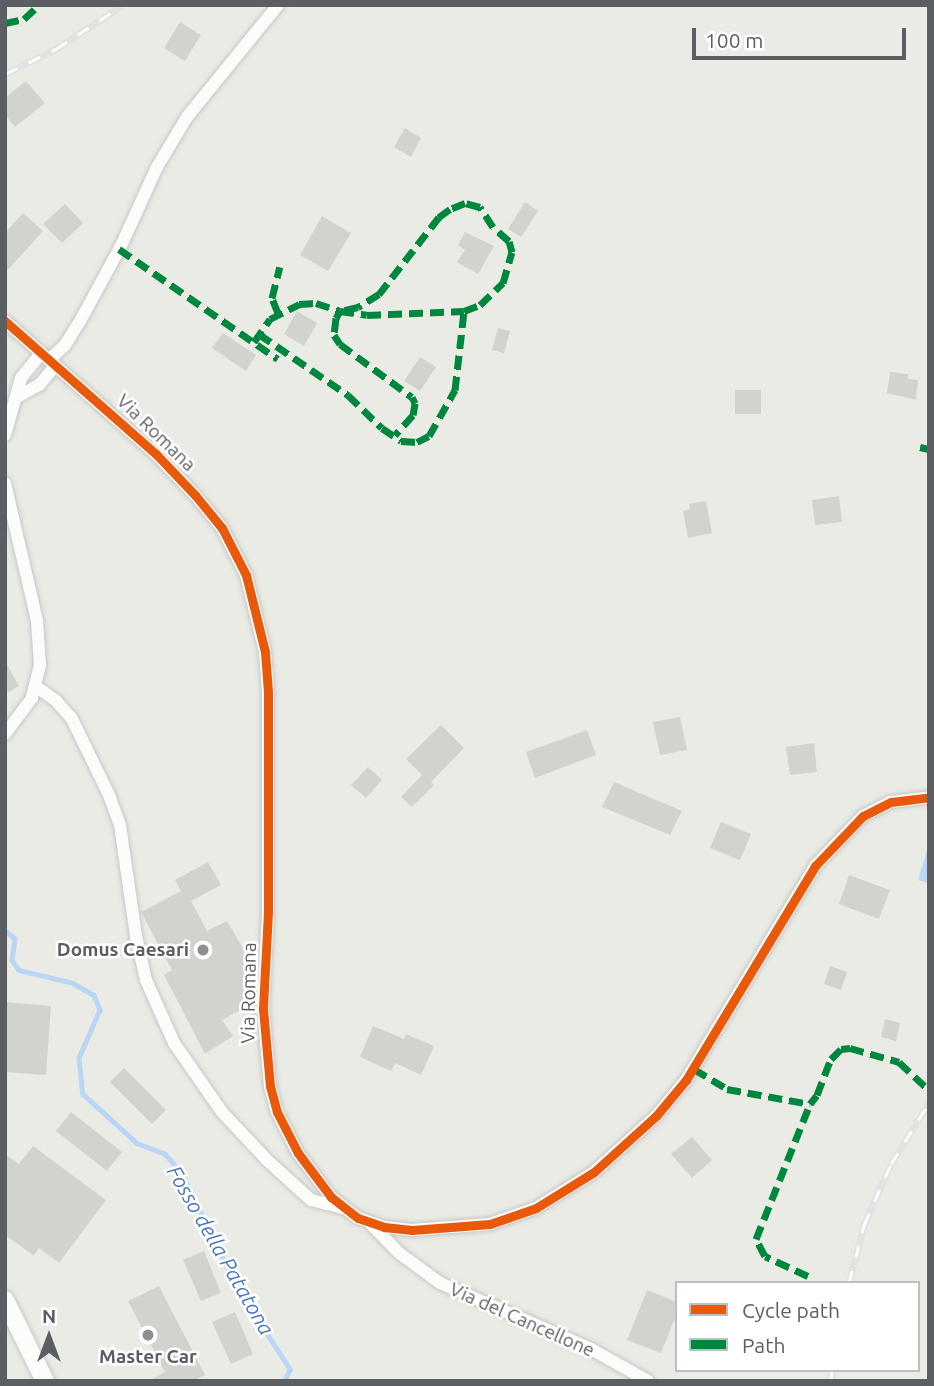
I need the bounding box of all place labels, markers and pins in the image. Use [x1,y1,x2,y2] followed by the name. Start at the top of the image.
[57,939,189,961] place label: Domus Caesari
[195,942,211,958] marker: Domus Caesari
[140,1327,156,1343] marker: Master Car
[99,1346,197,1368] place label: Master Car

